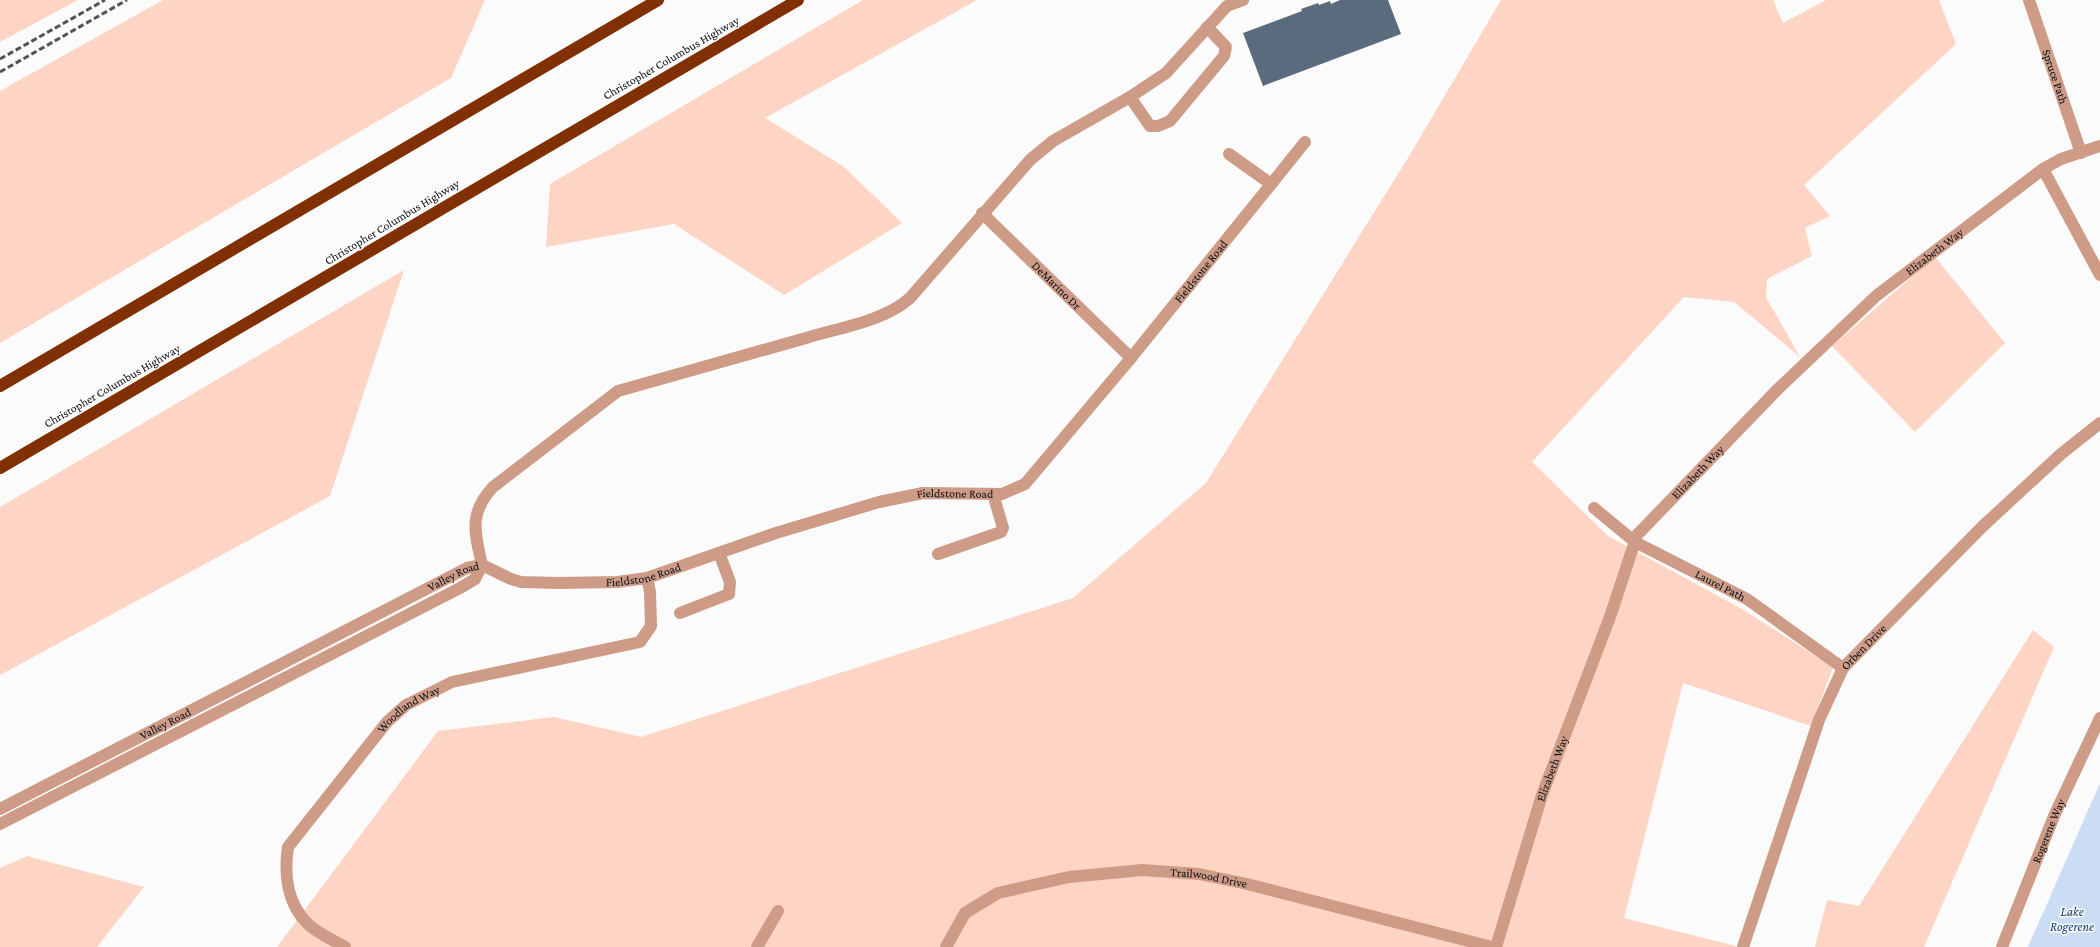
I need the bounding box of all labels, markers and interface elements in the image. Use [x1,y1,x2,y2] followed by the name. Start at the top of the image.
[601,13,742,103] street label: Christopher Columbus Highway
[2039,48,2071,106] street label: Spruce Path
[322,176,462,268] street label: Christopher Columbus Highway
[1903,225,1966,278] street label: Elizabeth Way
[1171,237,1231,306] street label: Fieldstone Road
[1029,258,1085,313] street label: DeMarino Dr
[42,341,183,431] street label: Christopher Columbus Highway
[1669,442,1727,502] street label: Elizabeth Way
[915,486,994,501] street label: Fieldstone Road
[425,559,481,594] street label: Valley Road
[606,560,683,589] street label: Fieldstone Road
[1693,567,1748,604] street label: Laurel Path
[1838,621,1889,673] street label: Orben Drive
[374,682,442,736] street label: Woodland Way
[137,704,194,743] street label: Valley Road
[1533,733,1571,803] street label: Elizabeth Way
[2029,796,2068,865] street label: Rogerene Way
[1170,865,1248,891] street label: Trailwood Drive
[2050,904,2094,934] water label: Lake Rogerene

